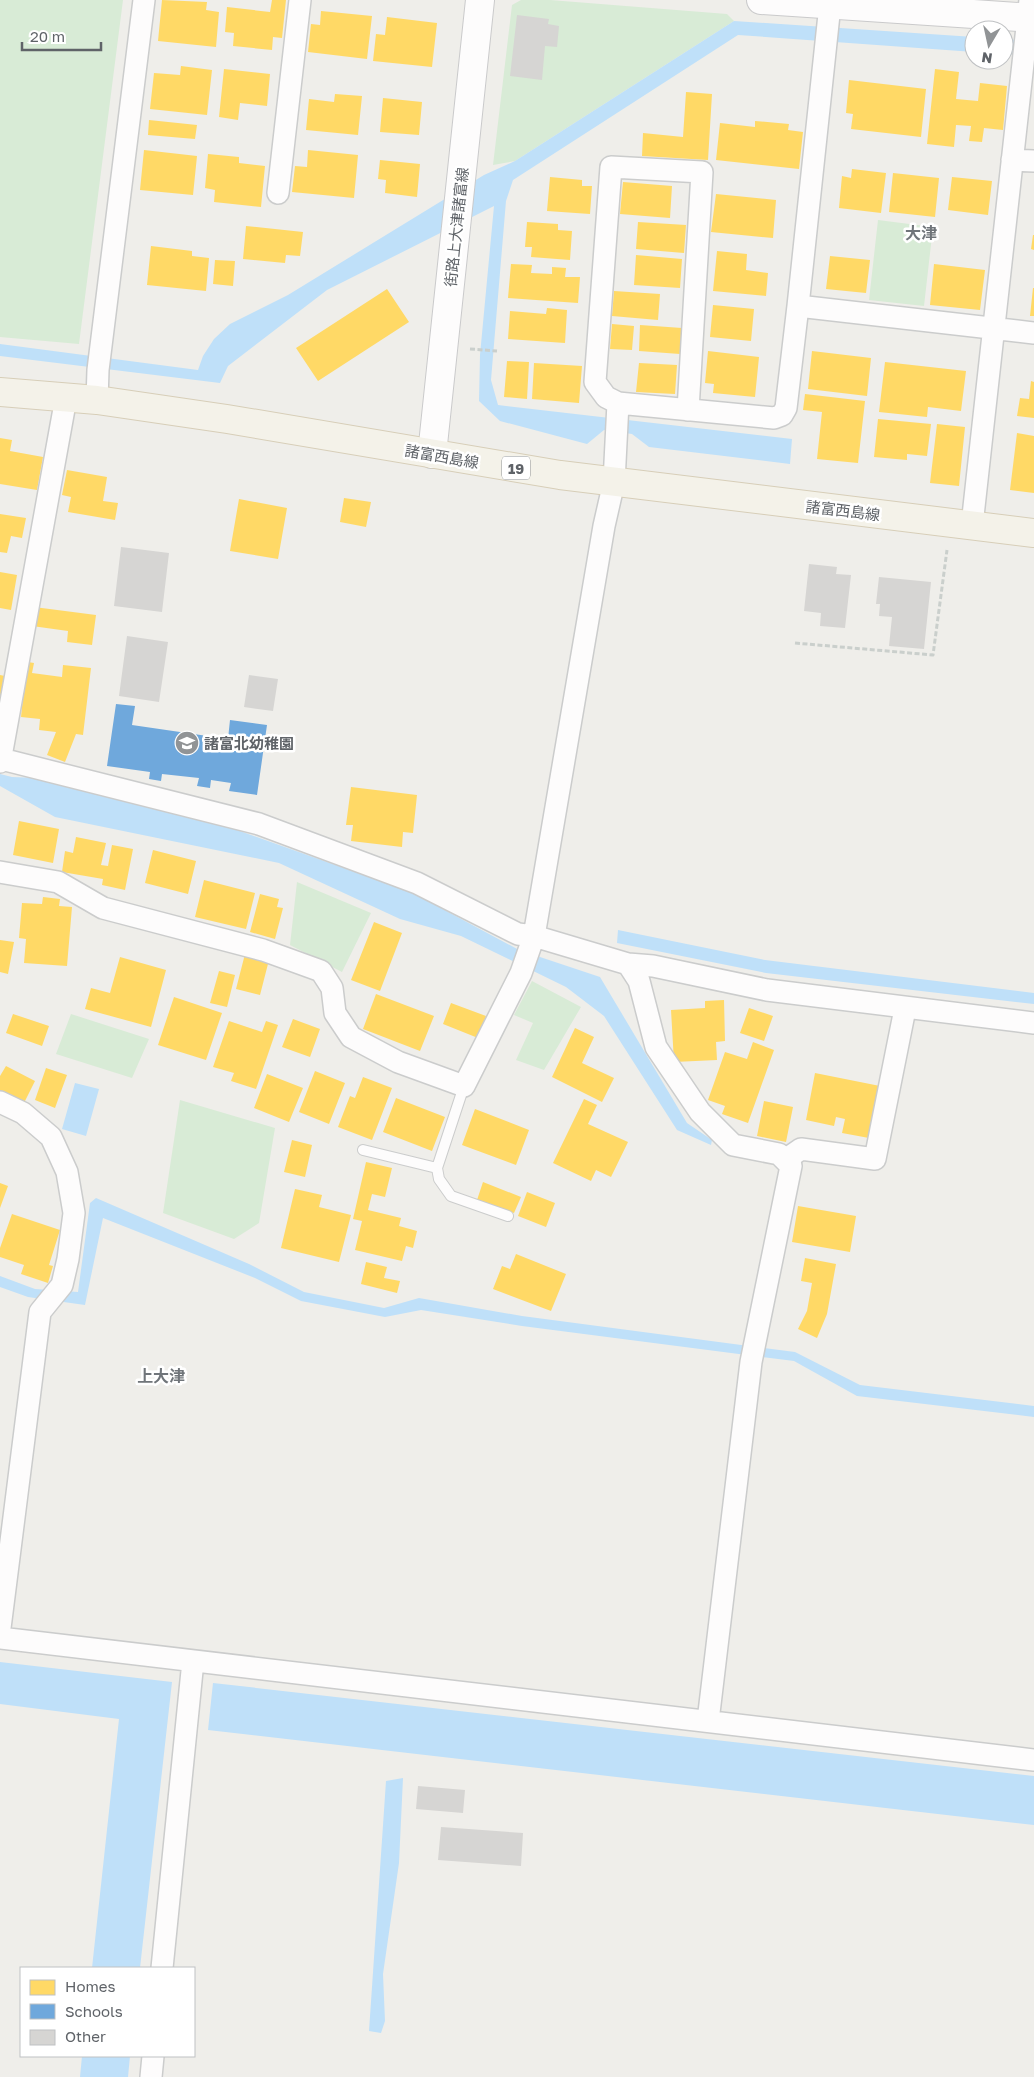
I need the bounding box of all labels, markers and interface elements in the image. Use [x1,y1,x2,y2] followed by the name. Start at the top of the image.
[22,20,101,52] scale bar
[964,20,1014,70] north arrow
[30,27,65,45] text: 20 m
[980,49,993,68] text: N
[441,166,471,288] street label: 街路上大津諸富線
[905,223,937,243] district label: 大津
[403,441,481,471] street label: 諸富西島線
[502,456,530,479] road number: 19
[805,496,881,524] street label: 諸富西島線
[174,730,200,756] school or university icon: 諸富北幼稚園
[204,734,294,752] place label: 諸富北幼稚園
[137,1366,185,1386] district label: 上大津
[20,1967,195,2057] legend
[65,1977,115,1995] text: Homes
[65,2002,123,2020] text: Schools
[65,2027,106,2045] text: Other

